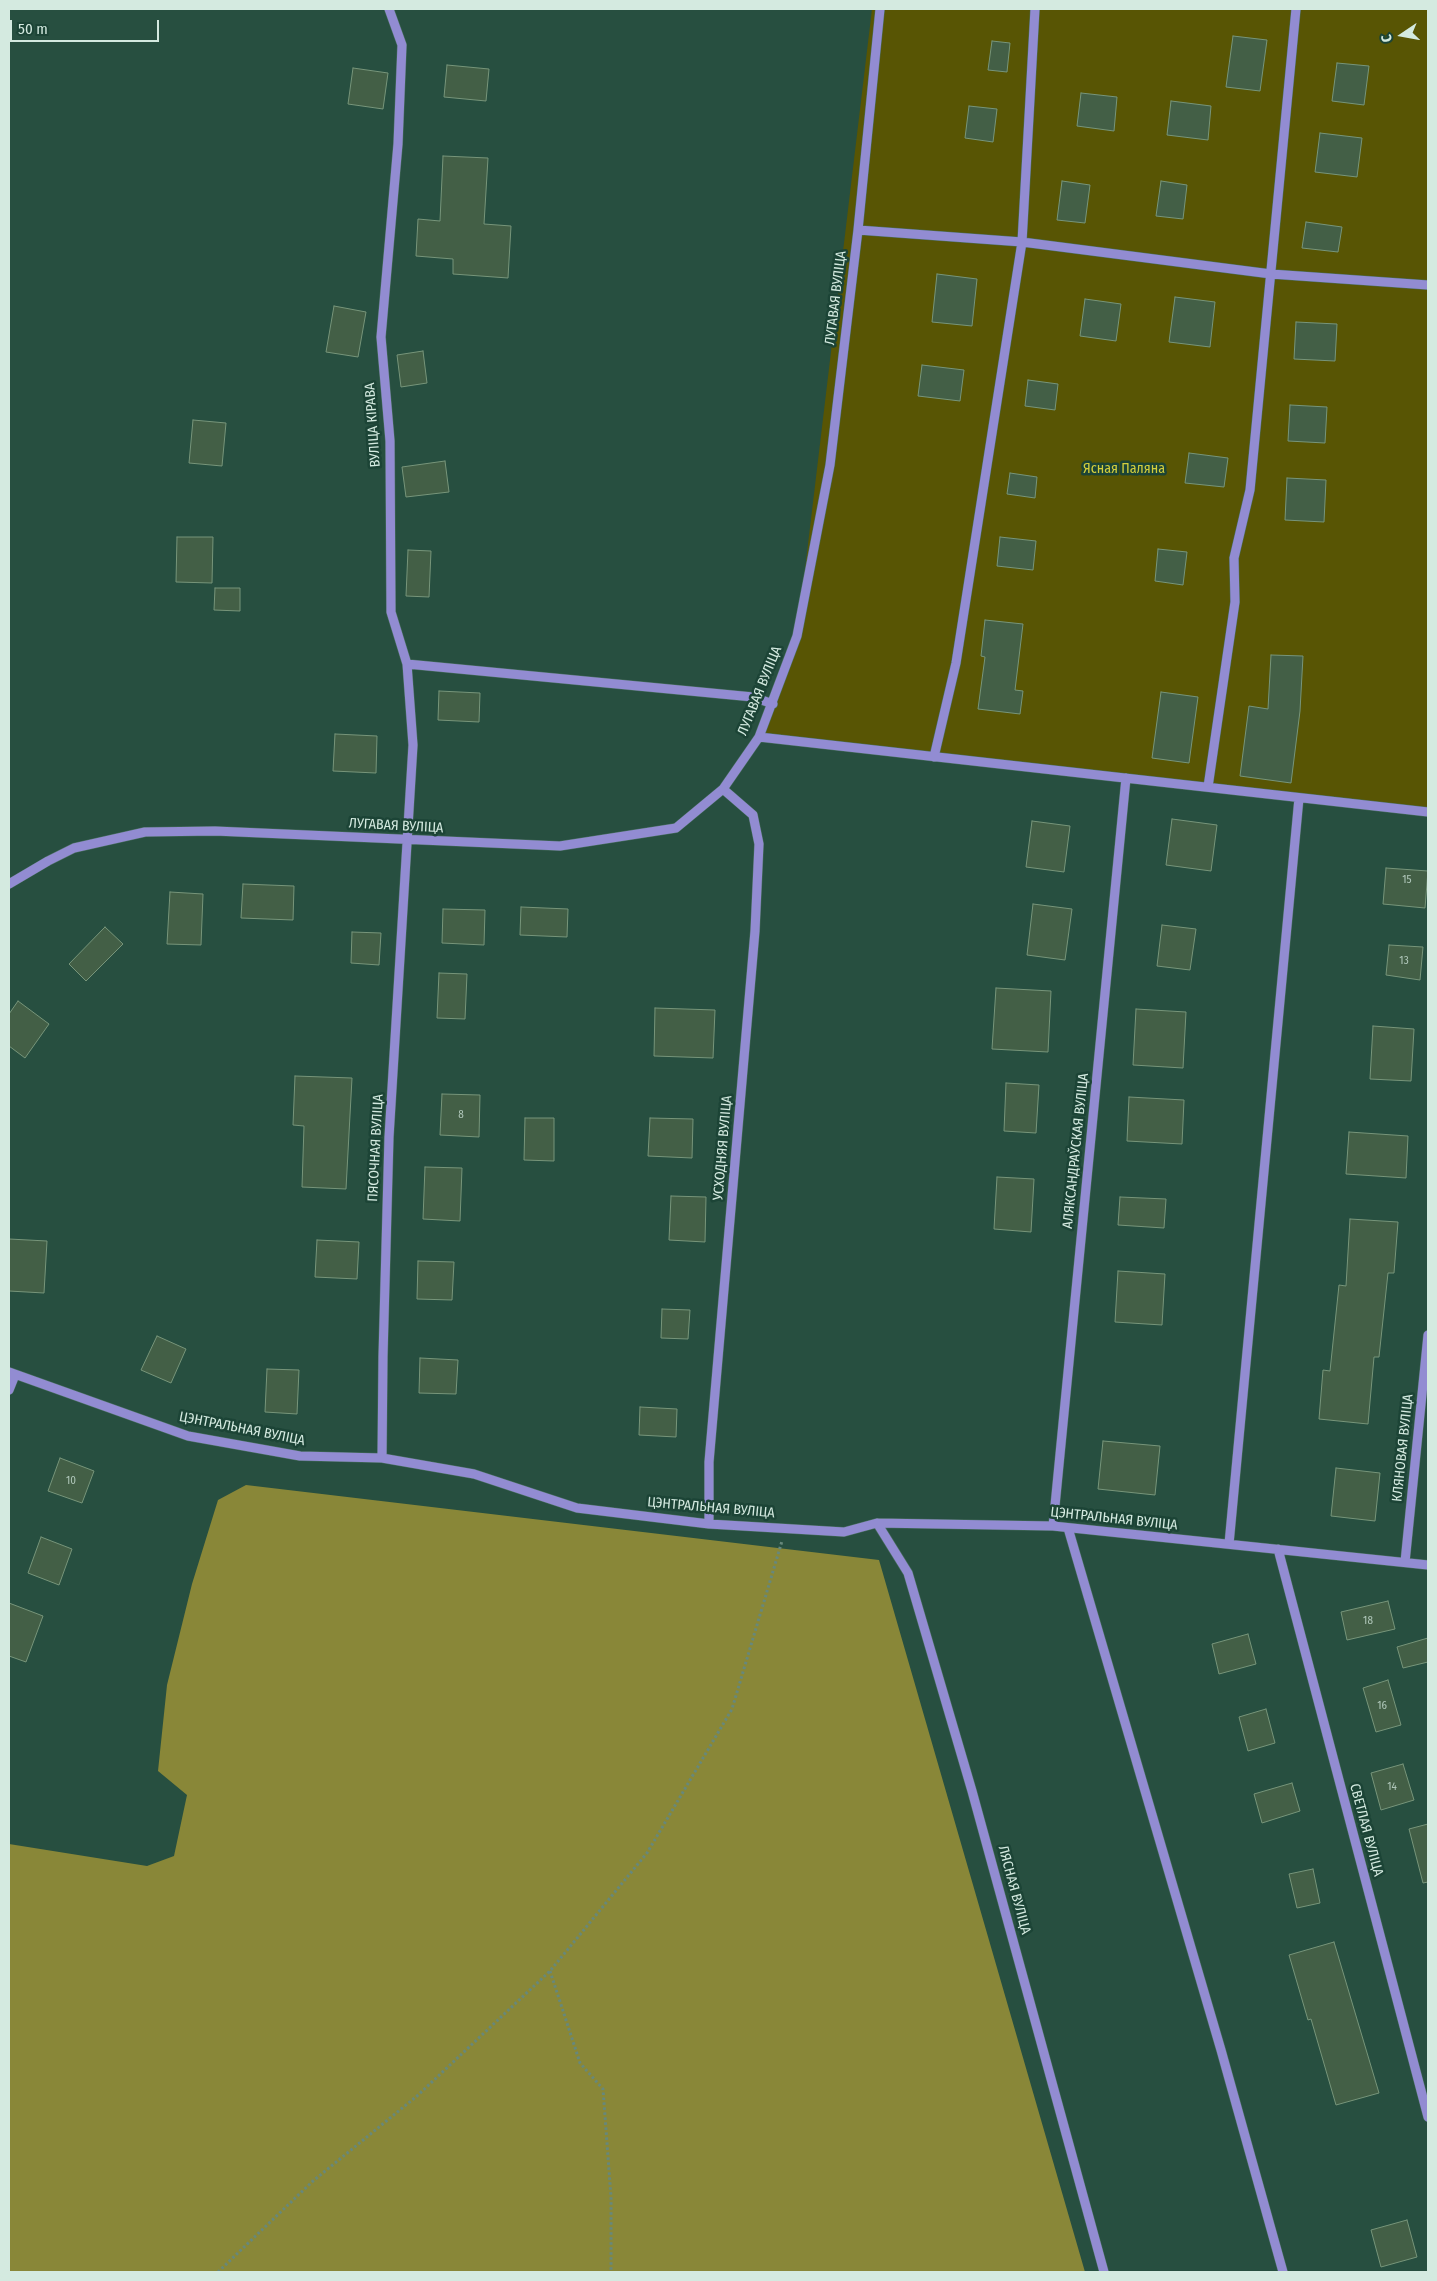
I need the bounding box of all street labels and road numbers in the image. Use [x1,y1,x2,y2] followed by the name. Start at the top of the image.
[822,250,850,346] street label: ЛУГАВАЯ ВУЛІЦА
[362,382,384,468] street label: ВУЛІЦА КІРАВА
[734,644,786,738] street label: ЛУГАВАЯ ВУЛІЦА
[348,815,444,837] street label: ЛУГАВАЯ ВУЛІЦА
[1059,1072,1093,1230] street label: АЛЯКСАНДРАЎСКАЯ ВУЛІЦА
[365,1094,387,1202] street label: ПЯСОЧНАЯ ВУЛІЦА
[710,1095,736,1201] street label: УСХОДНЯЯ ВУЛІЦА
[1389,1393,1417,1503] street label: КЛЯНОВАЯ ВУЛІЦА
[178,1409,306,1449] street label: ЦЭНТРАЛЬНАЯ ВУЛІЦА
[647,1494,775,1522] street label: ЦЭНТРАЛЬНАЯ ВУЛІЦА
[1050,1504,1178,1534] street label: ЦЭНТРАЛЬНАЯ ВУЛІЦА
[1346,1782,1386,1878] street label: СВЕТЛАЯ ВУЛІЦА
[994,1844,1034,1936] street label: ЛЯСНАЯ ВУЛІЦА

